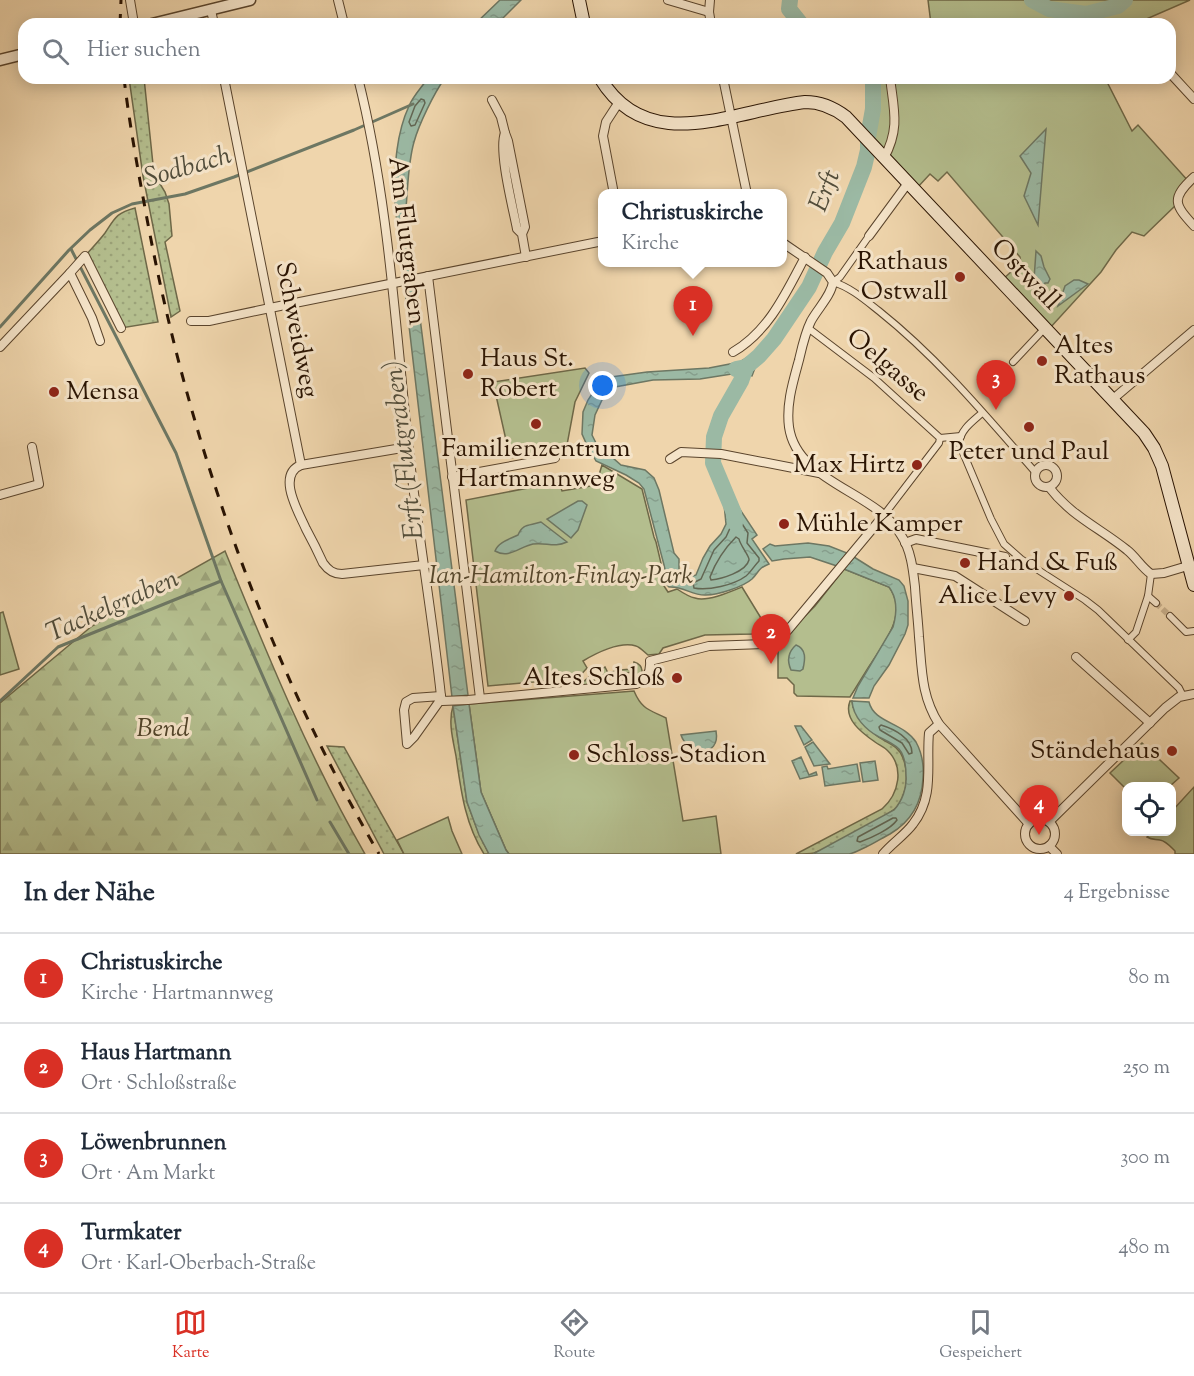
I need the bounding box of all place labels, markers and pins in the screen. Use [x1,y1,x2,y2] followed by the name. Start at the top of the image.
[857,244,948,311] place label: Rathaus Ostwall
[953,270,967,284] marker: Rathaus Ostwall
[674,286,712,336] pin: 1
[1054,328,1145,395] place label: Altes Rathaus
[480,341,574,408] place label: Haus St. Robert
[1035,354,1049,368] marker: Altes Rathaus
[976,360,1016,410] pin: 3
[461,367,475,381] marker: Haus St. Robert
[66,374,139,411] place label: Mensa
[47,385,61,399] marker: Mensa
[529,417,543,431] marker: Familienzentrum Hartmannweg
[1022,420,1036,434] marker: Peter und Paul
[441,431,631,498] place label: Familienzentrum Hartmannweg
[949,434,1109,471] place label: Peter und Paul
[793,447,905,484] place label: Max Hirtz
[910,458,924,472] marker: Max Hirtz
[796,506,963,543] place label: Mühle Kamper
[777,517,791,531] marker: Mühle Kamper
[977,545,1118,582] place label: Hand & Fuß
[958,556,972,570] marker: Hand & Fuß
[938,578,1057,615] place label: Alice Levy
[1062,589,1076,603] marker: Alice Levy
[752,614,790,664] pin: 2
[523,660,665,697] place label: Altes Schloß
[670,671,684,685] marker: Altes Schloß
[1030,733,1160,770] place label: Ständehaus
[586,737,766,774] place label: Schloss-Stadion
[1165,744,1179,758] marker: Ständehaus
[567,748,581,762] marker: Schloss-Stadion
[1020,786,1058,835] pin: 4

